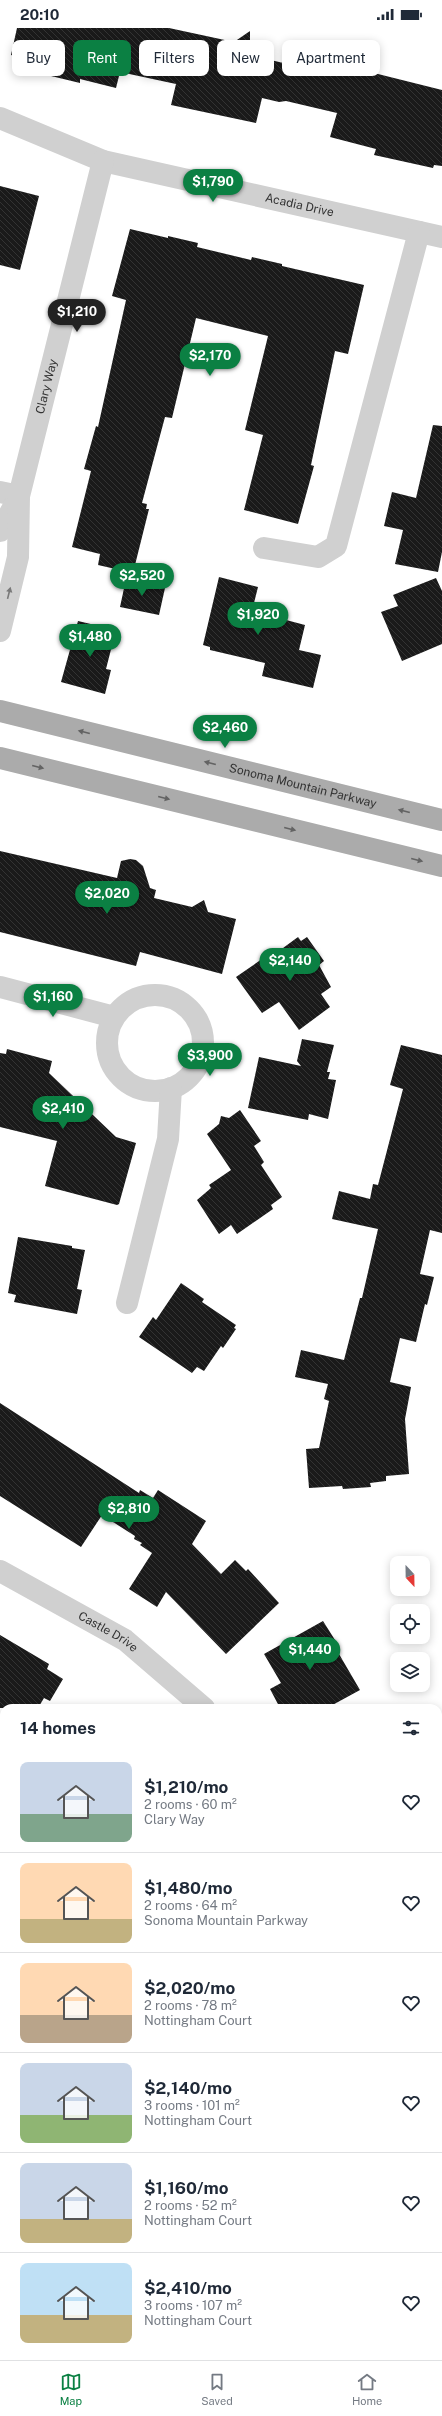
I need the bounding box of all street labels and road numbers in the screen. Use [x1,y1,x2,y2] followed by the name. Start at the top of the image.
[264,191,335,220] street label: Acadia Drive
[33,357,60,415] street label: Clary Way
[228,761,379,811] street label: Sonoma Mountain Parkway
[76,1609,141,1655] street label: Castle Drive

